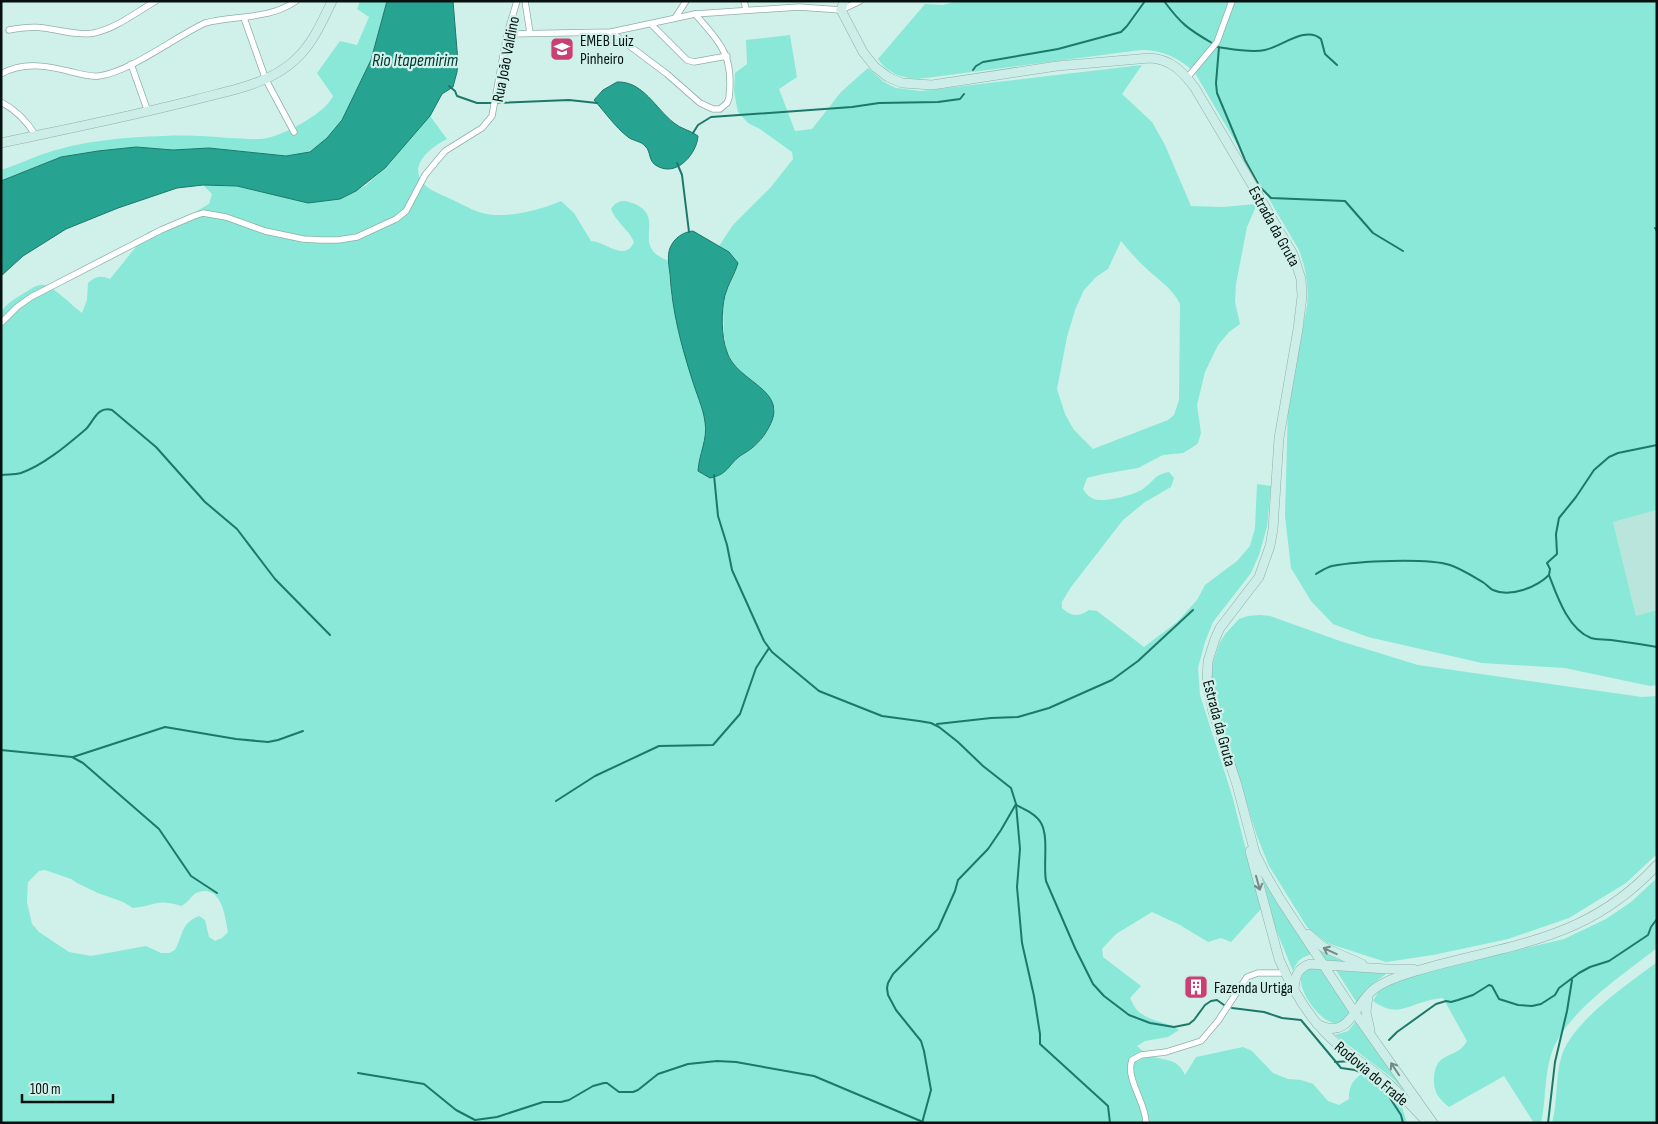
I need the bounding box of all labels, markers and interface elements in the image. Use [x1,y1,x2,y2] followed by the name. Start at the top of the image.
[489,15,524,104] street label: Rua João Valdino
[580,32,634,69] place label: EMEB Luiz Pinheiro
[549,36,575,62] school or university icon: EMEB Luiz Pinheiro
[372,50,458,71] water label: Rio Itapemirim
[1244,183,1304,270] street label: Estrada da Gruta
[1198,678,1239,769] street label: Estrada da Gruta
[1254,875,1263,891] one-way arrow
[1323,945,1338,955] one-way arrow
[1183,974,1209,1000] building icon: Fazenda Urtiga
[1214,979,1293,998] place label: Fazenda Urtiga
[1330,1038,1412,1110] street label: Rodovia do Frade
[1390,1062,1400,1076] one-way arrow
[22,1072,114,1104] scale bar
[30,1080,61,1099] text: 100 m

